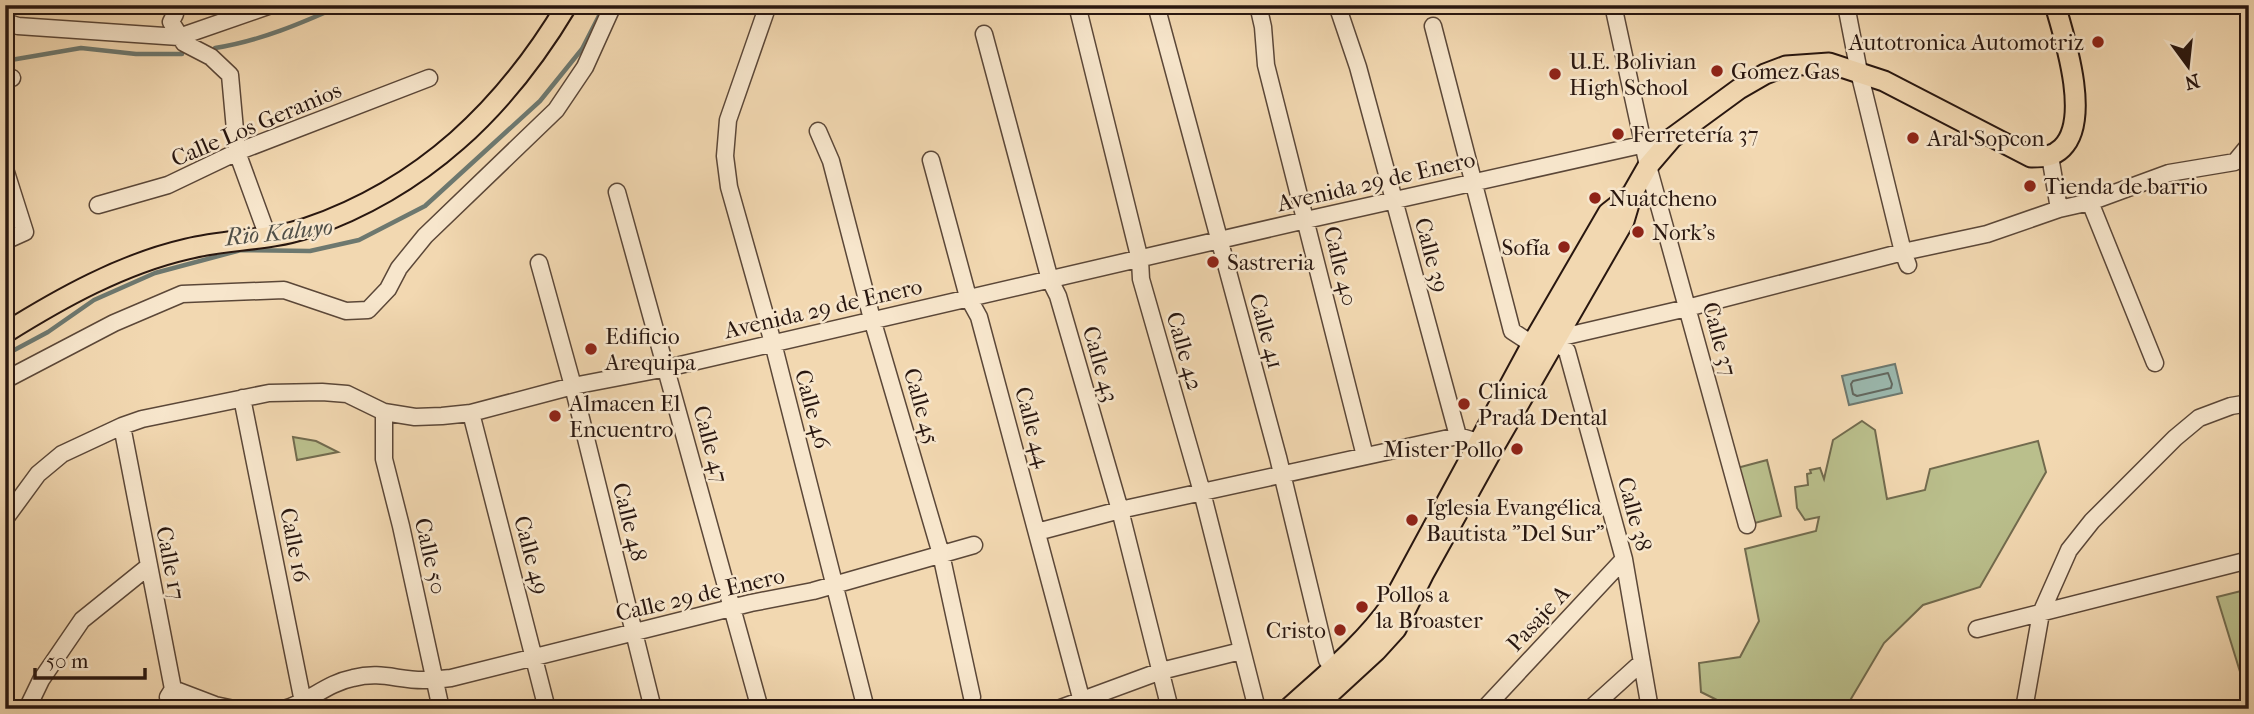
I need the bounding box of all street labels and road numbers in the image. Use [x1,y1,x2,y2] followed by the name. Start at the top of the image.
[167,76,345,172] street label: Calle Los Geranios
[1273,146,1478,218] street label: Avenida 29 de Enero
[1409,215,1454,296] street label: Calle 39
[1318,223,1363,309] street label: Calle 40
[720,273,925,345] street label: Avenida 29 de Enero
[1244,291,1289,372] street label: Calle 41
[1697,299,1742,379] street label: Calle 37
[1160,309,1209,394] street label: Calle 42
[1077,323,1124,405] street label: Calle 43
[898,365,945,447] street label: Calle 45
[789,367,836,452] street label: Calle 46
[1009,384,1057,472] street label: Calle 44
[687,402,734,486] street label: Calle 47
[1612,474,1657,554] street label: Calle 38
[607,480,652,564] street label: Calle 48
[274,505,315,585] street label: Calle 16
[508,513,555,598] street label: Calle 49
[409,515,452,597] street label: Calle 50
[150,524,191,602] street label: Calle 17
[613,562,787,627] street label: Calle 29 de Enero
[1501,579,1576,657] street label: Pasaje A

